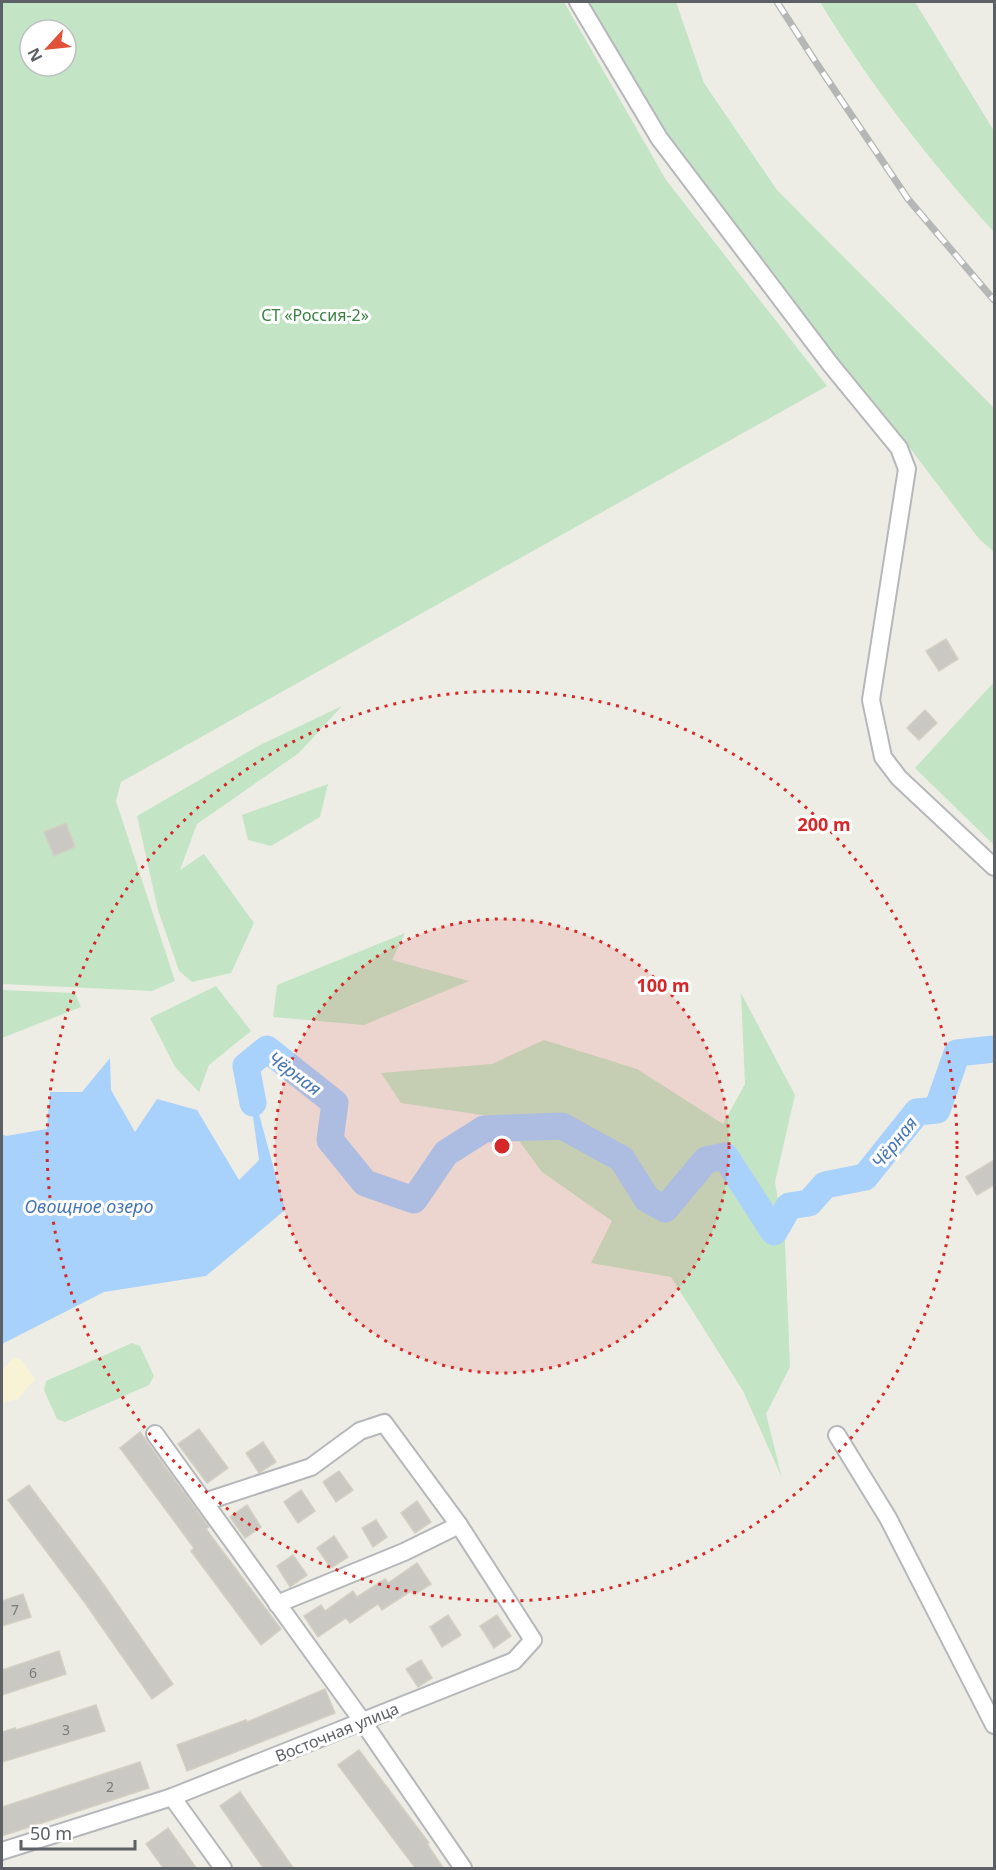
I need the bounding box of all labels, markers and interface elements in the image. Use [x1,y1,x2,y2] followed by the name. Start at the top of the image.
[18,18,78,78] north arrow
[22,44,47,66] text: N
[261,304,369,326] park label: СТ «Россия-2»
[797,812,851,836] text: 200 m
[636,973,690,997] text: 100 m
[264,1046,326,1100] water label: Чёрная
[866,1111,922,1173] water label: Чёрная
[492,1136,512,1156] centre of rings
[25,1194,153,1218] water label: Овощное озеро
[11,1600,19,1619] house number: 7
[29,1663,37,1682] house number: 6
[272,1697,402,1767] street label: Восточная улица
[62,1720,70,1739] house number: 3
[106,1777,114,1796] house number: 2
[21,1813,135,1851] scale bar
[30,1821,72,1845] text: 50 m

